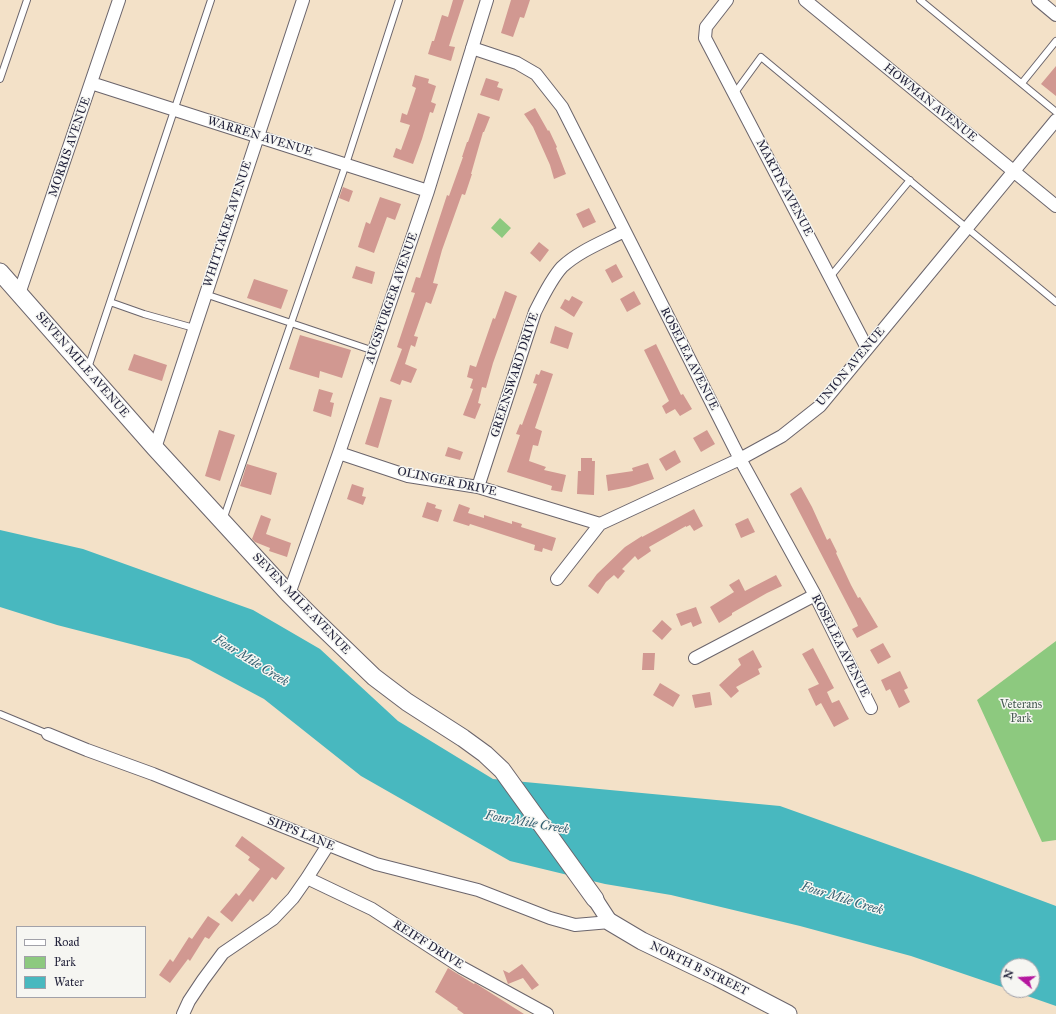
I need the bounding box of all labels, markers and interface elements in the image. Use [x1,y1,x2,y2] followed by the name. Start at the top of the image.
[880,61,980,145] street label: HOWMAN AVENUE
[46,95,94,199] street label: MORRIS AVENUE
[205,114,315,160] street label: WARREN AVENUE
[752,137,816,239] street label: MARTIN AVENUE
[201,159,255,289] street label: WHITTAKER AVENUE
[363,230,421,366] street label: AUGSPURGER AVENUE
[657,305,721,413] street label: ROSELEA AVENUE
[32,309,132,421] street label: SEVEN MILE AVENUE
[488,311,542,439] street label: GREENSWARD DRIVE
[814,325,888,409] street label: UNION AVENUE
[396,464,498,500] street label: OLINGER DRIVE
[249,550,353,658] street label: SEVEN MILE AVENUE
[808,592,872,700] street label: ROSELEA AVENUE
[211,632,291,690] water label: Four Mile Creek
[1000,698,1042,726] park label: Veterans Park
[484,808,570,838] water label: Four Mile Creek
[265,814,337,854] street label: SIPPS LANE
[799,879,885,919] water label: Four Mile Creek
[390,918,466,972] street label: REIFF DRIVE
[16,926,146,998] legend
[54,935,80,949] text: Road
[647,939,751,999] street label: NORTH B STREET
[54,955,76,969] text: Park
[1000,958,1040,998] north arrow
[1001,968,1017,981] text: N
[54,975,84,989] text: Water

